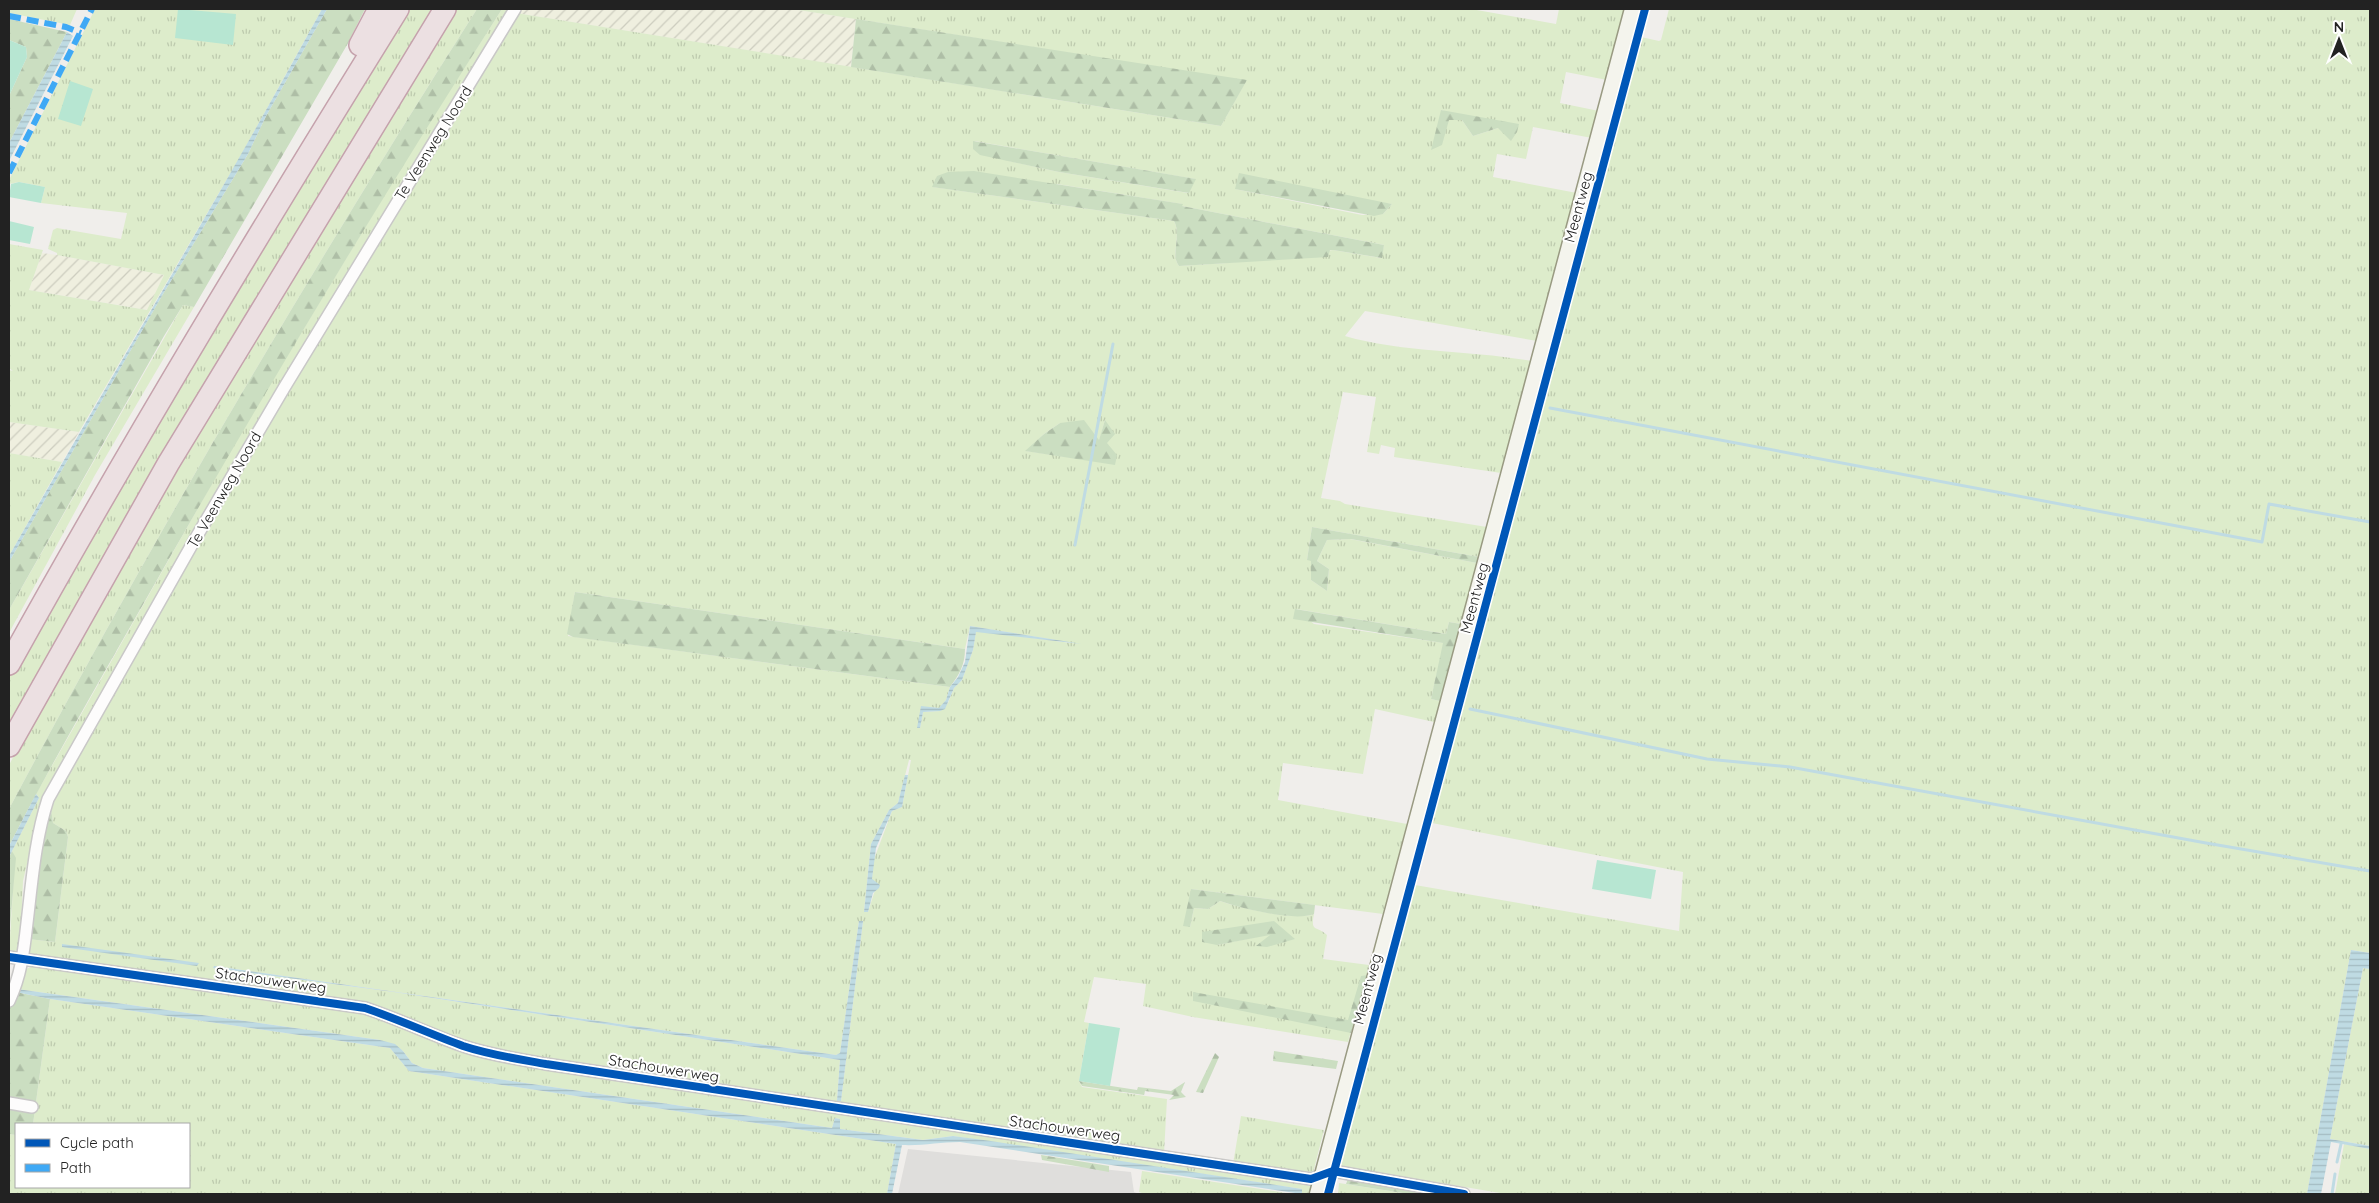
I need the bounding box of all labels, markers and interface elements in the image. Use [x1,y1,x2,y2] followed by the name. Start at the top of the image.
[2314,15,2364,65] north arrow
[2334,18,2344,36] text: N
[390,82,476,204] street label: Te Veenweg Noord
[1559,169,1597,245] street label: Meentweg
[183,428,265,552] street label: Te Veenweg Noord
[1455,560,1493,636] street label: Meentweg
[1348,951,1386,1027] street label: Meentweg
[214,963,328,997] street label: Stachouwerweg
[607,1050,721,1086] street label: Stachouwerweg
[1008,1111,1122,1145] street label: Stachouwerweg
[15,1123,190,1188] legend
[60,1133,134,1152] text: Cycle path
[60,1158,92,1177] text: Path

